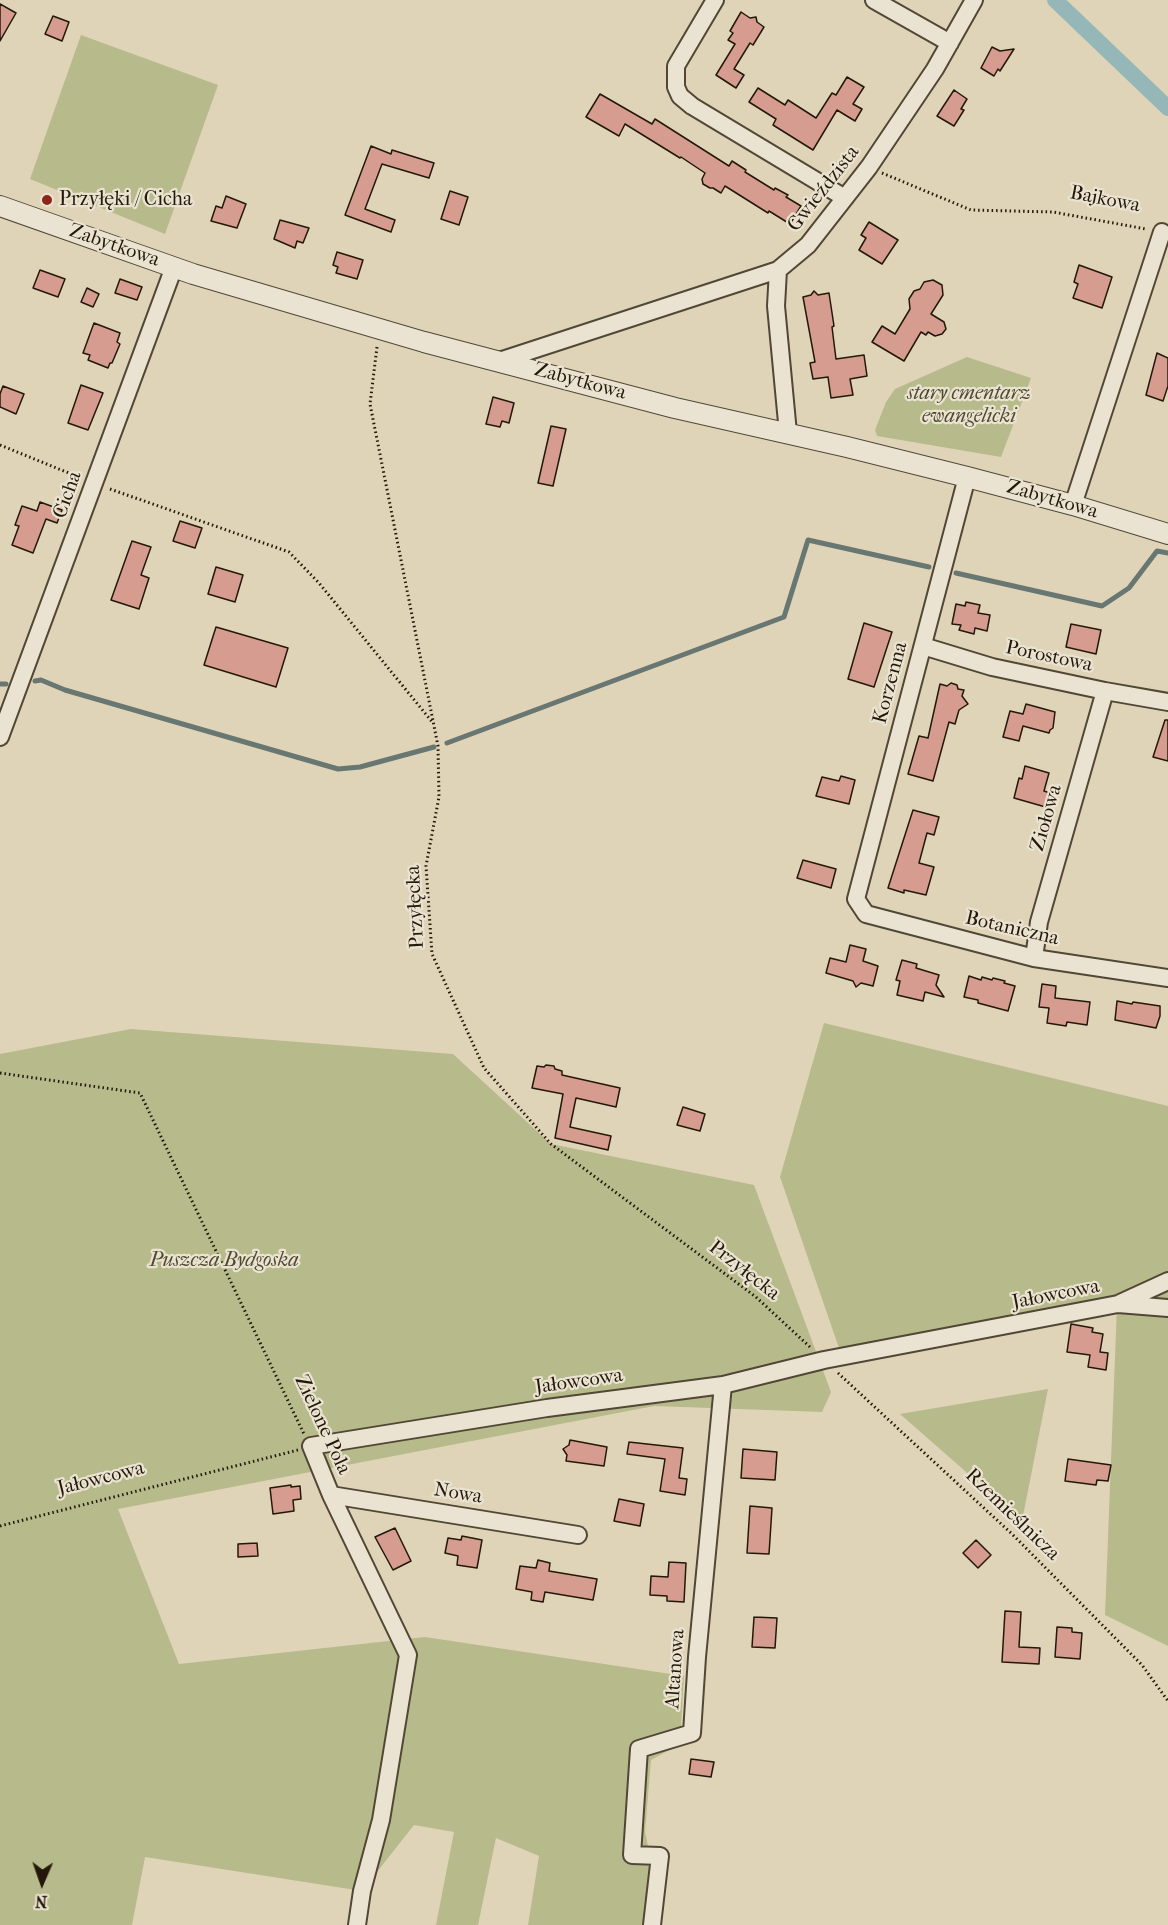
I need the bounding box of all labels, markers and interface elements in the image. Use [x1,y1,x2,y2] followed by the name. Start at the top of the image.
[783,141,865,237] street label: Gwieździsta
[1068,181,1142,219] street label: Bajkowa
[59,188,192,212] place label: Przyłęki / Cicha
[40,193,54,207] marker: Przyłęki / Cicha
[66,219,162,273] street label: Zabytkowa
[531,358,629,406] street label: Zabytkowa
[907,382,1031,429] park label: stary cmentarz ewangelicki
[48,468,88,522] street label: Cicha
[1003,475,1101,525] street label: Zabytkowa
[1003,636,1095,678] street label: Porostowa
[869,639,913,727] street label: Korzenna
[1026,782,1068,854] street label: Ziołowa
[402,865,430,949] street label: Przyłęcka
[963,907,1061,951] street label: Botaniczna
[704,1236,784,1306] street label: Przyłęcka
[149,1249,299,1273] park label: Puszcza Bydgoska
[1010,1275,1102,1315] street label: Jałowcowa
[534,1364,624,1400] street label: Jałowcowa
[289,1372,355,1478] street label: Zielone Pola
[55,1457,147,1501] street label: Jałowcowa
[960,1464,1064,1566] street label: Rzemieślnicza
[432,1478,484,1510] street label: Nowa
[661,1628,691,1710] street label: Altanowa
[12,1853,72,1913] north arrow
[35,1892,48,1911] text: N

